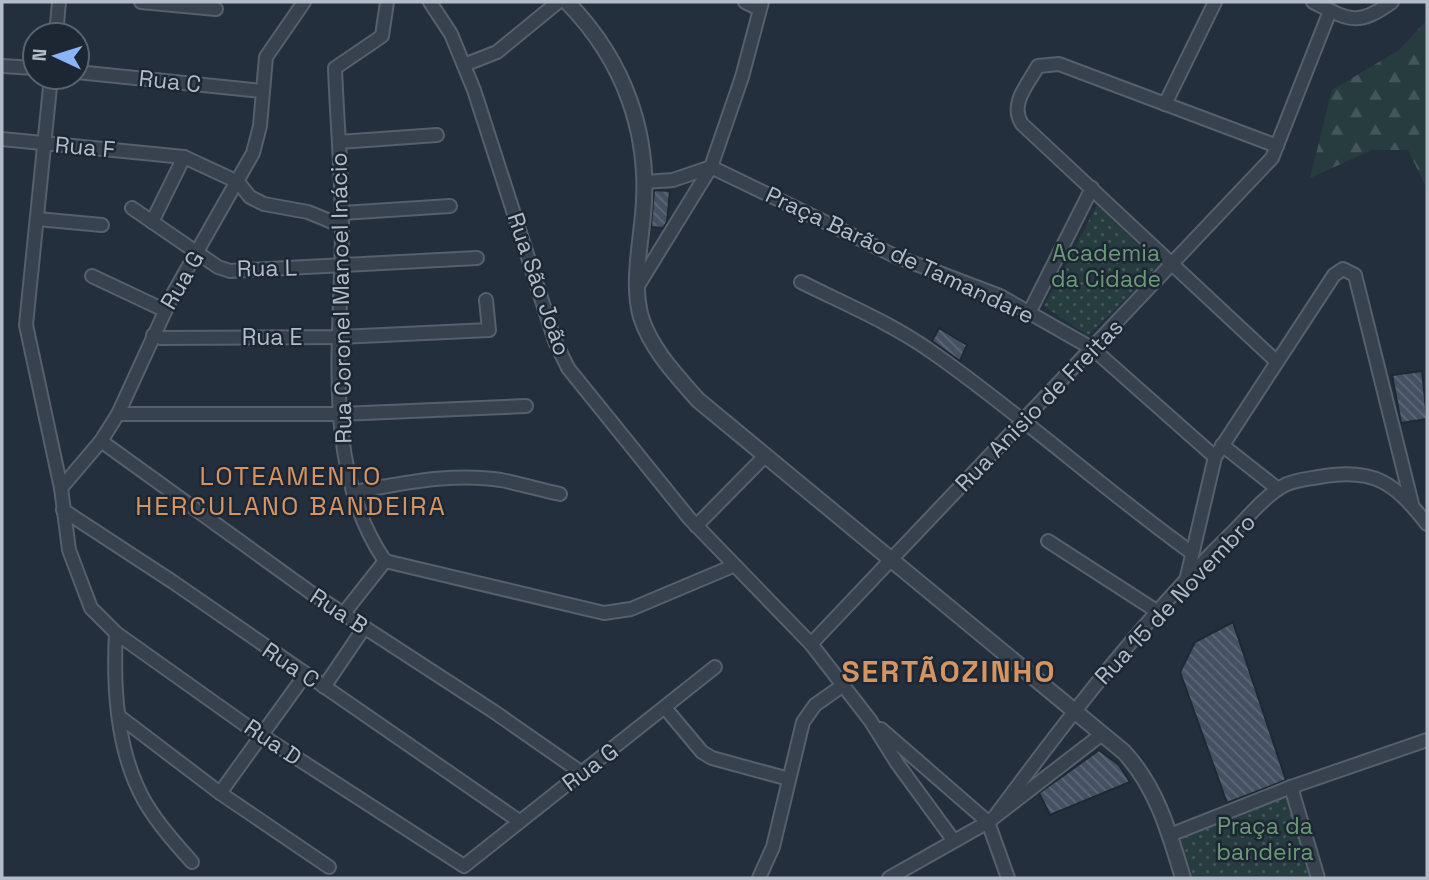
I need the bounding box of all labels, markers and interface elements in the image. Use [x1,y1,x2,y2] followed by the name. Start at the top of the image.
[21,21,91,91] north arrow
[27,48,52,62] text: N
[137,63,203,99] street label: Rua C
[54,129,116,165] street label: Rua F
[323,152,359,444] street label: Rua Coronel Manoel Inácio
[761,179,1039,331] street label: Praça Barão de Tamandare
[501,209,577,359] street label: Rua São João
[1051,238,1161,294] park label: Academia da Cidade
[153,245,211,315] street label: Rua G
[237,252,297,284] street label: Rua L
[948,312,1130,498] street label: Rua Anisio de Freitas
[242,322,302,352] street label: Rua E
[135,459,447,523] district label: LOTEAMENTO HERCULANO BANDEIRA
[1088,507,1262,691] street label: Rua 15 de Novembro
[304,581,374,641] street label: Rua B
[257,635,325,695] street label: Rua C
[841,652,1057,691] district label: SERTÃOZINHO
[239,712,307,772] street label: Rua D
[556,736,624,798] street label: Rua G
[1216,811,1314,867] park label: Praça da bandeira

